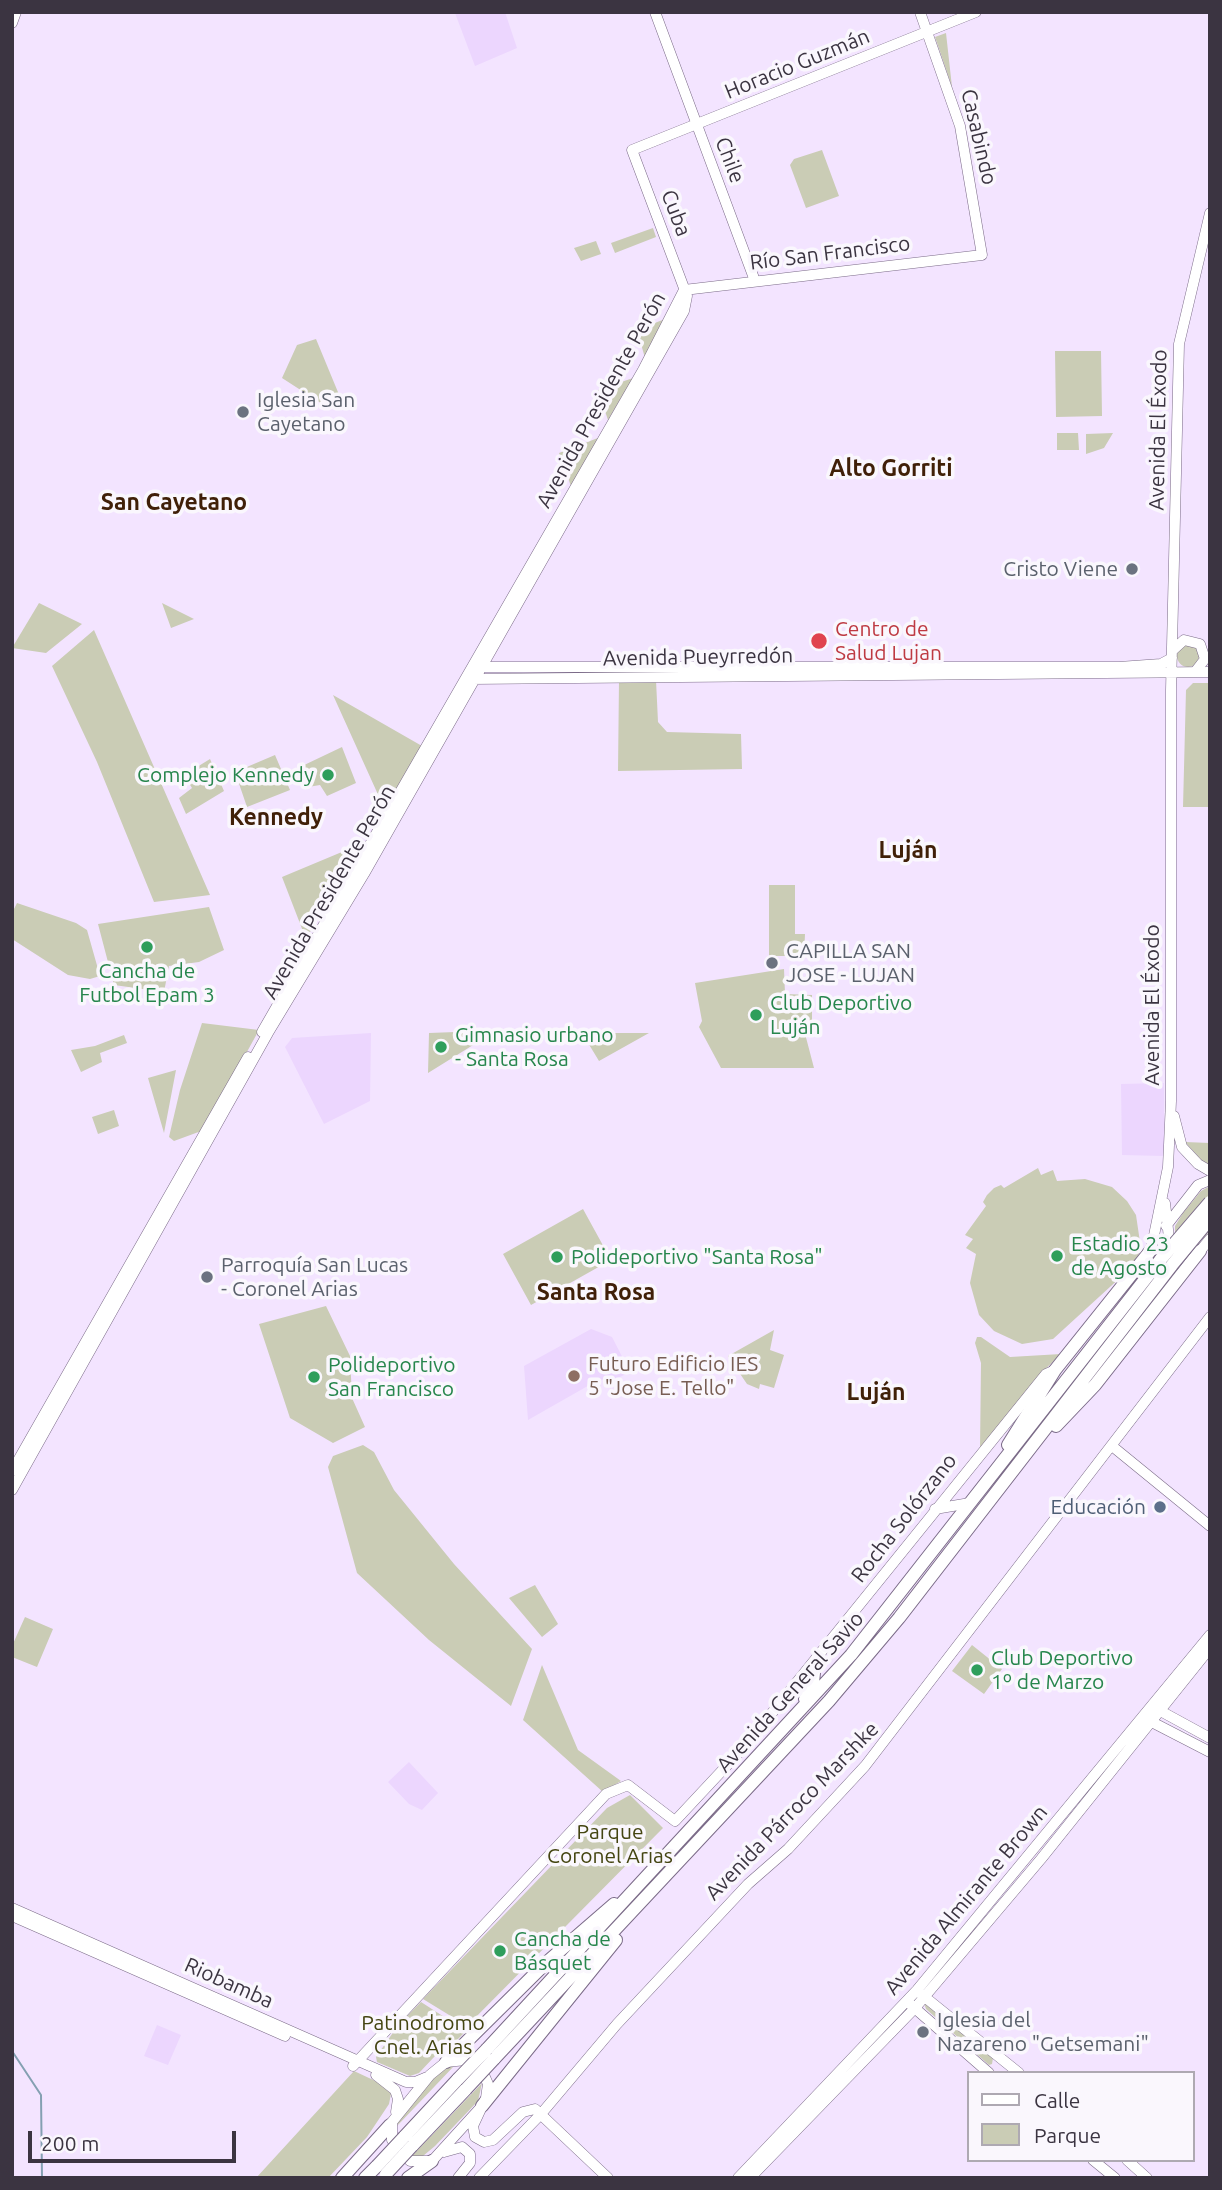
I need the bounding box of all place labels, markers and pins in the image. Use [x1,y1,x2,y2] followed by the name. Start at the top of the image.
[257,387,355,437] place label: Iglesia San Cayetano
[235,404,251,420] marker: Iglesia San Cayetano
[1003,556,1118,582] place label: Cristo Viene
[1124,561,1140,577] marker: Cristo Viene
[835,616,942,666] place label: Centro de Salud Lujan
[809,631,829,651] marker: Centro de Salud Lujan
[137,762,314,788] place label: Complejo Kennedy
[320,767,336,783] marker: Complejo Kennedy
[786,938,915,988] place label: CAPILLA SAN JOSE - LUJAN
[139,939,155,955] marker: Cancha de Futbol Epam 3
[764,955,780,971] marker: CAPILLA SAN JOSE - LUJAN
[79,958,215,1008] place label: Cancha de Futbol Epam 3
[770,990,912,1040] place label: Club Deportivo Luján
[748,1007,764,1023] marker: Club Deportivo Luján
[455,1022,614,1072] place label: Gimnasio urbano - Santa Rosa
[433,1039,449,1055] marker: Gimnasio urbano - Santa Rosa
[1071,1231,1169,1281] place label: Estadio 23 de Agosto
[571,1244,823,1270] place label: Polideportivo "Santa Rosa"
[1049,1248,1065,1264] marker: Estadio 23 de Agosto
[549,1249,565,1265] marker: Polideportivo "Santa Rosa"
[221,1252,408,1302] place label: Parroquía San Lucas - Coronel Arias
[199,1269,215,1285] marker: Parroquía San Lucas - Coronel Arias
[588,1351,758,1401] place label: Futuro Edificio IES 5 "Jose E. Tello"
[328,1352,455,1402] place label: Polideportivo San Francisco
[566,1368,582,1384] marker: Futuro Edificio IES 5 "Jose E. Tello"
[306,1369,322,1385] marker: Polideportivo San Francisco
[1050,1494,1146,1520] place label: Educación
[1152,1499,1168,1515] marker: Educación
[991,1645,1133,1695] place label: Club Deportivo 1º de Marzo
[969,1662,985,1678] marker: Club Deportivo 1º de Marzo
[514,1926,611,1976] place label: Cancha de Básquet
[492,1943,508,1959] marker: Cancha de Básquet
[937,2007,1149,2057] place label: Iglesia del Nazareno "Getsemani"
[915,2024,931,2040] marker: Iglesia del Nazareno "Getsemani"

